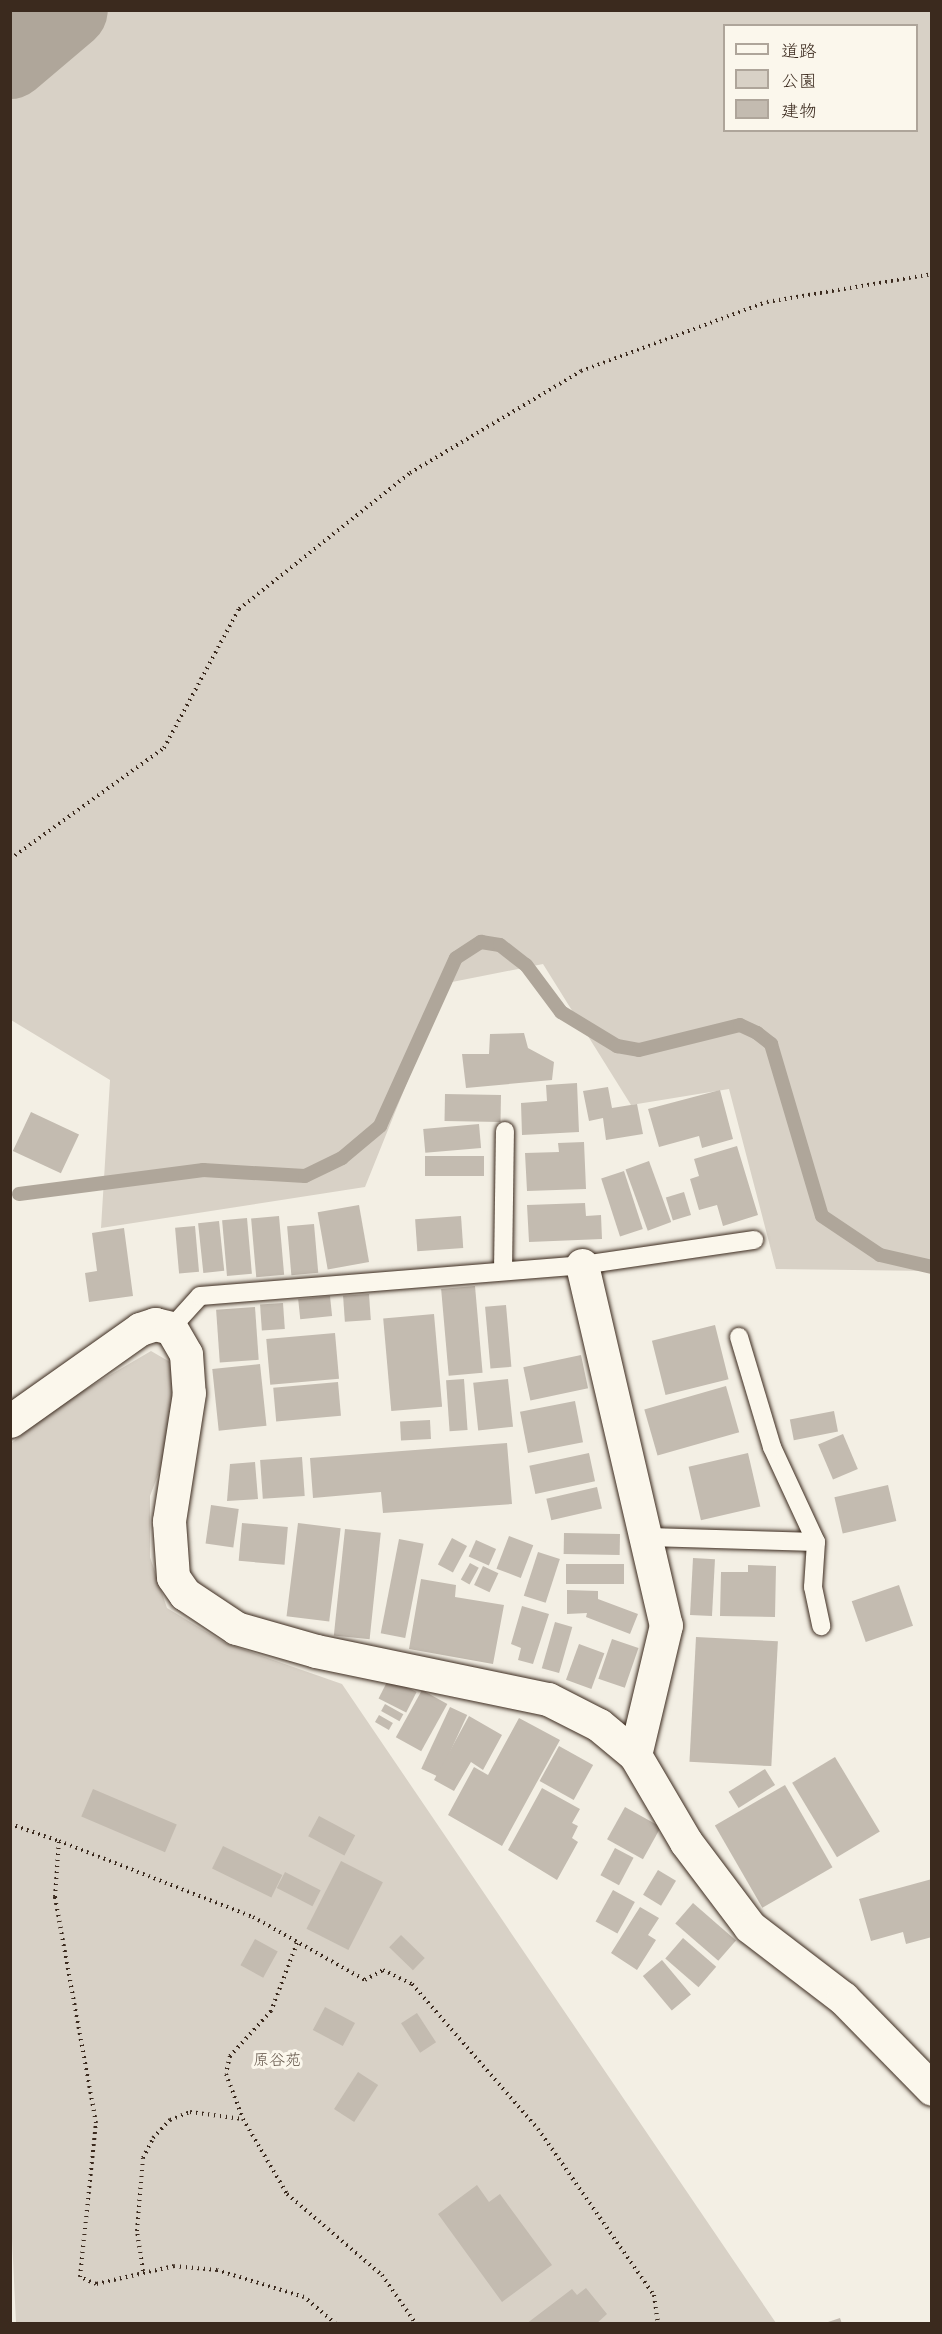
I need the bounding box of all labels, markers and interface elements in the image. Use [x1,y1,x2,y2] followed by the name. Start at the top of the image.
[723,24,918,132] legend
[781,36,817,63] text: 道路
[781,66,817,93] text: 公園
[781,96,817,123] text: 建物
[253,2048,301,2068] park label: 原谷苑

